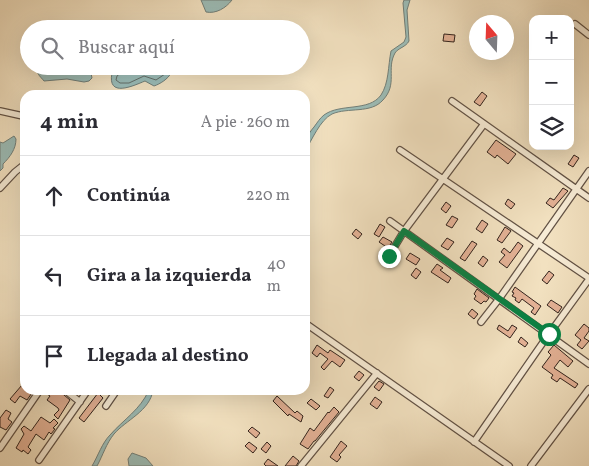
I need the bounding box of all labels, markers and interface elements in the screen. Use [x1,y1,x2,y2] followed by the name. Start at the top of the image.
[469,15,514,60] north arrow
[529,15,574,150] map controls
[529,15,574,60] button: +
[20,20,310,75] search box
[38,34,66,62] icon: search
[78,35,175,61] text: Buscar aquí
[529,60,574,105] button: −
[529,105,574,150] button: layers
[40,108,99,137] text: 4 min
[201,112,290,134] text: A pie · 260 m
[40,182,68,210] icon: ahead
[87,183,170,209] text: Continúa
[246,185,290,207] text: 220 m
[378,245,401,268] route end
[267,254,286,298] text: 40 m
[40,262,68,290] icon: left
[87,263,252,289] text: Gira a la izquierda
[538,323,561,346] route start
[40,342,68,370] icon: arrive
[87,343,249,369] text: Llegada al destino

